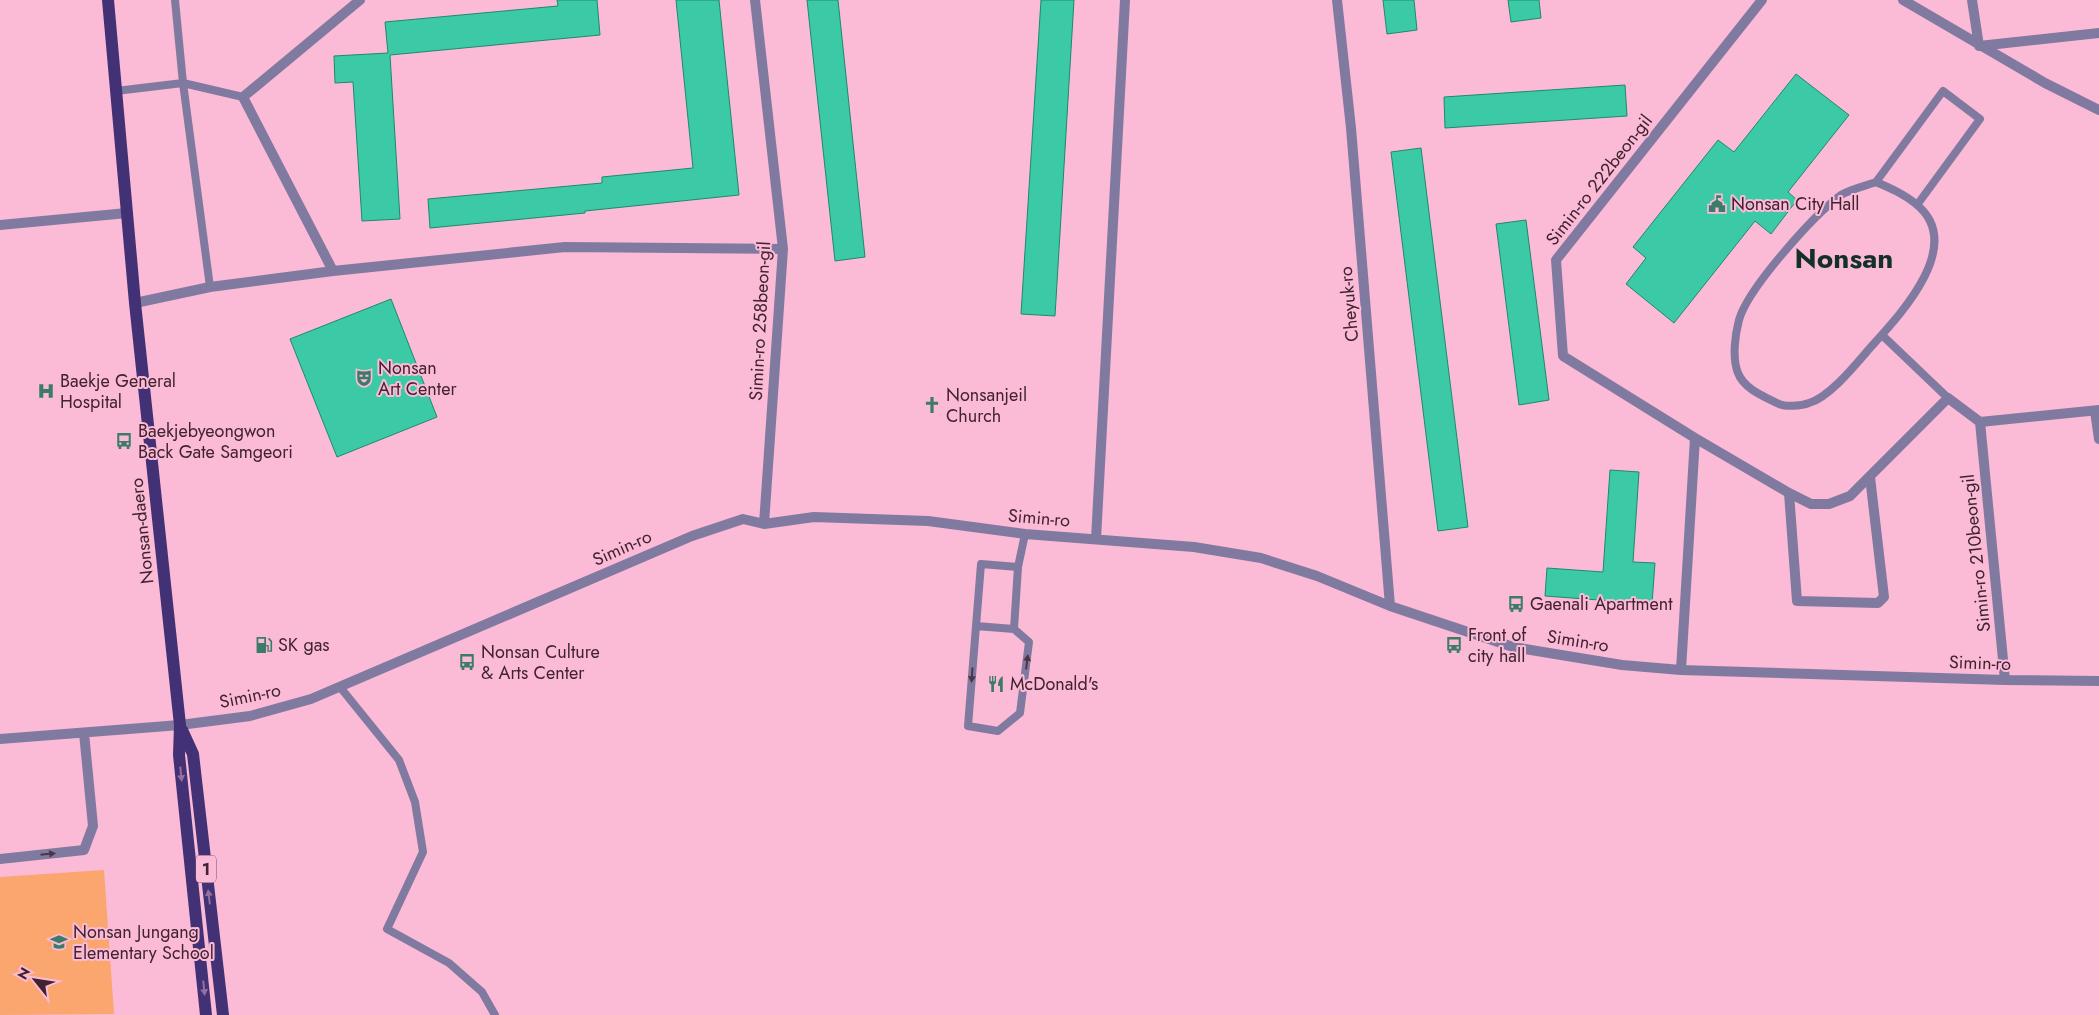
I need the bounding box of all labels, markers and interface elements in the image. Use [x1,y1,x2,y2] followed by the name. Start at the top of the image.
[1539,109,1659,251] street label: Simin-ro 222beon-gil
[1731,191,1859,217] place label: Nonsan City Hall
[1707,194,1727,214] public building icon: Nonsan City Hall
[1795,238,1893,279] district label: Nonsan
[743,241,777,401] street label: Simin-ro 258beon-gil
[1333,265,1365,343] street label: Cheyuk-ro
[378,355,457,402] place label: Nonsan Art Center
[60,368,176,415] place label: Baekje General Hospital
[354,368,374,388] theatre icon: Nonsan Art Center
[36,381,56,401] hospital icon: Baekje General Hospital
[946,382,1027,429] place label: Nonsanjeil Church
[922,395,942,415] church icon: Nonsanjeil Church
[138,418,293,465] place label: Baekjebyeongwon Back Gate Samgeori
[114,431,134,451] bus stop icon: Baekjebyeongwon Back Gate Samgeori
[1955,473,1997,633] street label: Simin-ro 210beon-gil
[123,477,160,585] street label: Nonsan-daero
[1007,502,1071,534] street label: Simin-ro
[588,523,656,573] street label: Simin-ro
[1530,591,1673,617] place label: Gaenali Apartment
[1506,594,1526,614] bus stop icon: Gaenali Apartment
[1468,622,1527,669] place label: Front of city hall
[1545,623,1611,659] street label: Simin-ro
[278,632,330,658] place label: SK gas
[254,635,274,655] fuel station icon: SK gas
[1444,635,1464,655] bus stop icon: Front of city hall
[481,639,600,686] place label: Nonsan Culture & Arts Center
[1948,649,2012,677] street label: Simin-ro
[457,652,477,672] bus stop icon: Nonsan Culture & Arts Center
[1023,653,1031,669] one-way arrow
[968,667,976,683] one-way arrow
[1010,671,1098,697] place label: McDonald's
[986,674,1006,694] restaurant icon: McDonald's
[217,677,283,715] street label: Simin-ro
[177,766,185,782] one-way arrow
[41,850,57,858] one-way arrow
[196,856,216,882] road number: 1
[205,889,213,905] one-way arrow
[73,919,214,966] place label: Nonsan Jungang Elementary School
[49,932,69,952] school or university icon: Nonsan Jungang Elementary School
[10,955,60,1005] north arrow
[12,964,35,983] text: N
[200,980,208,996] one-way arrow

